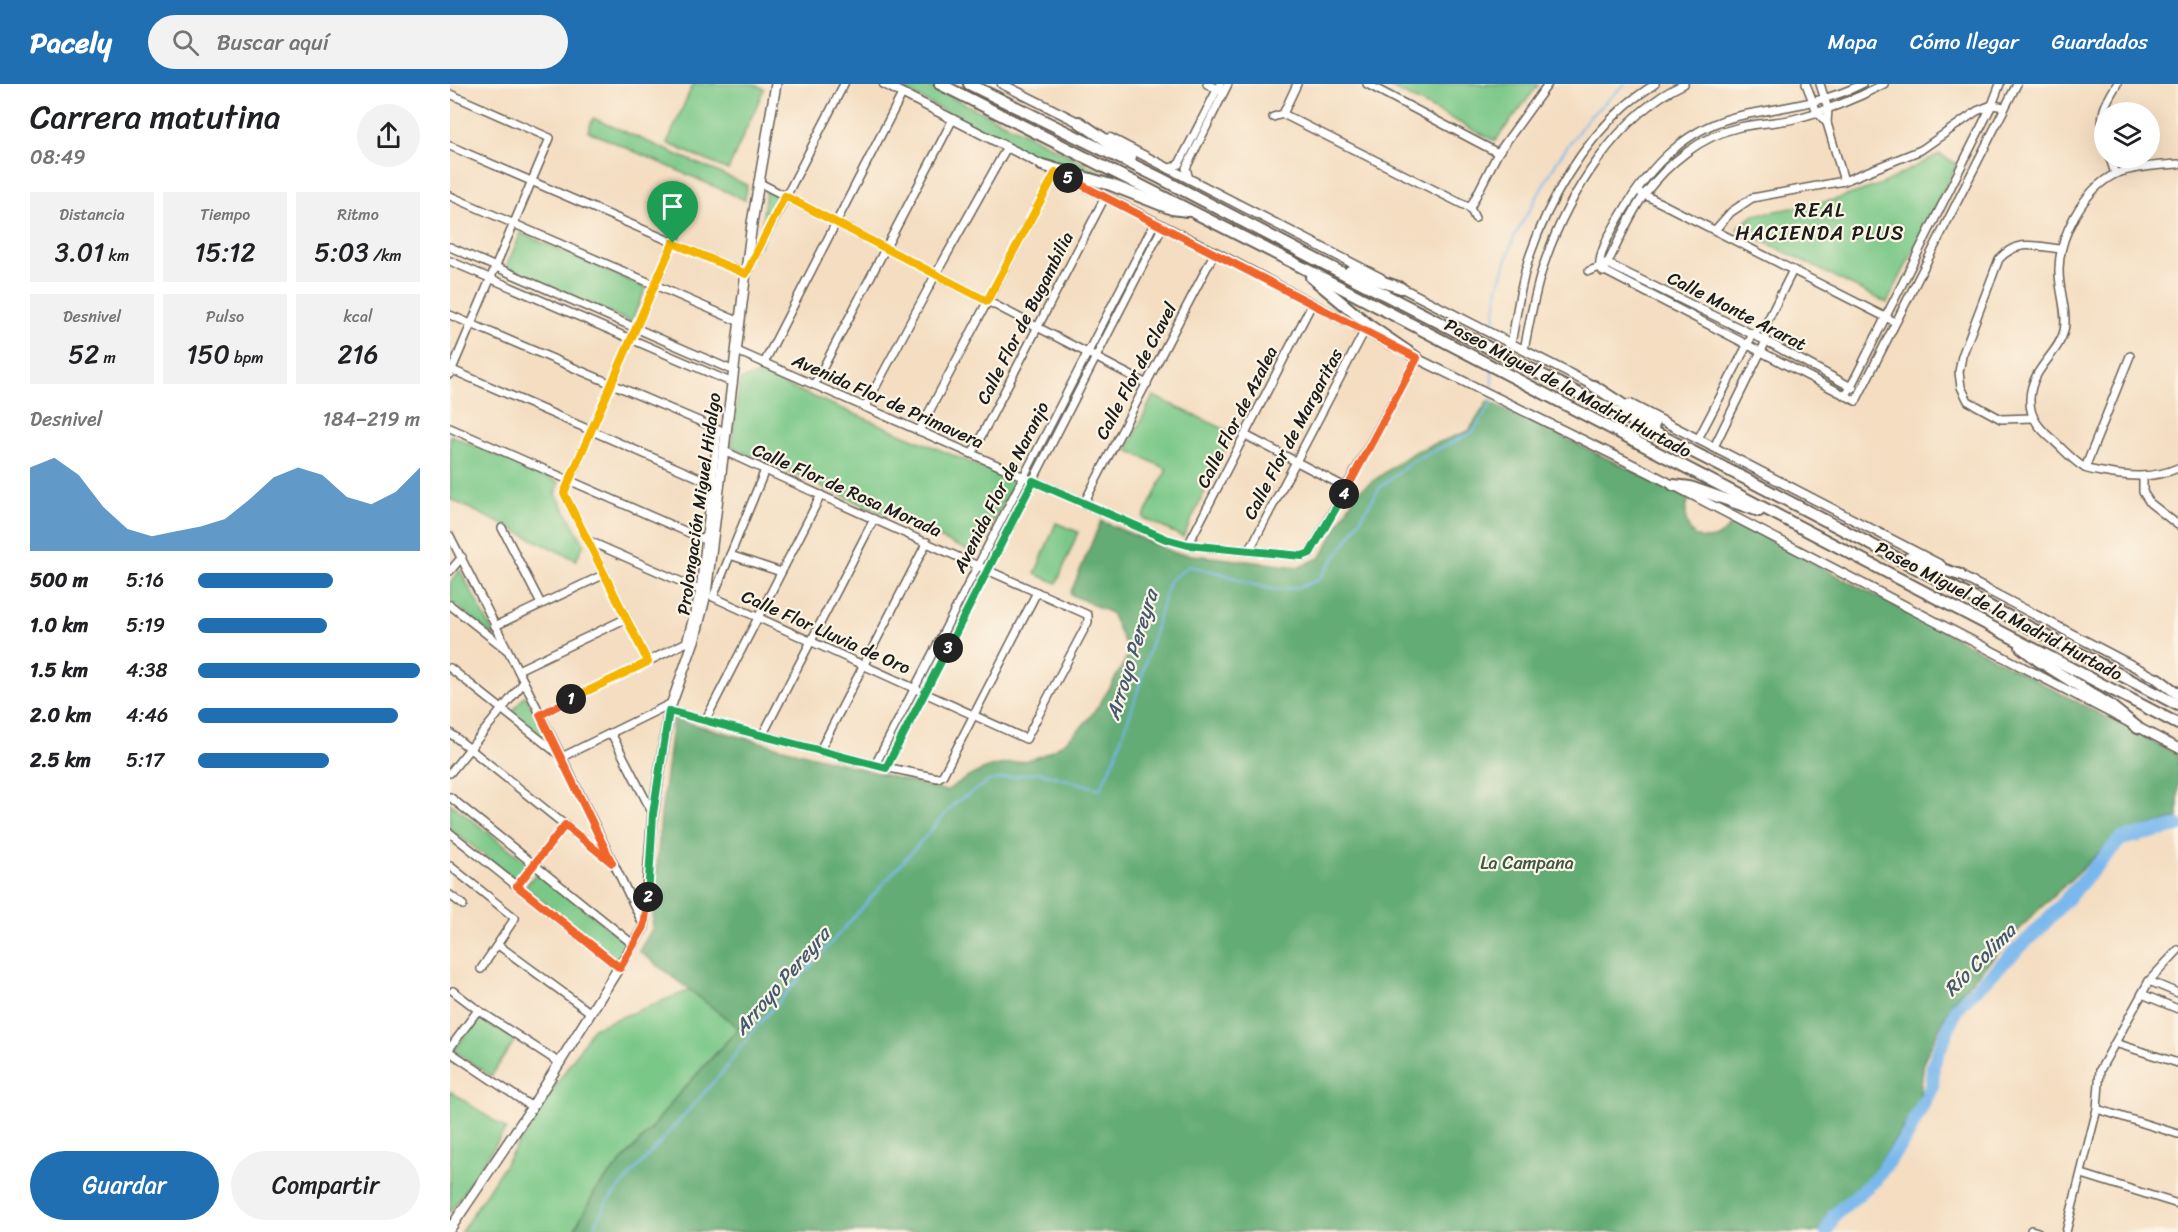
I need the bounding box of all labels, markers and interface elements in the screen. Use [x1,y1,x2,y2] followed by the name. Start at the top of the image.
[148,15,568,69] search box
[30,18,112,67] text: Pacely
[217,23,329,62] text: Buscar aquí
[1828,23,1877,61] text: Mapa
[1910,23,2019,61] text: Cómo llegar
[2052,23,2148,61] text: Guardados
[169,26,202,59] icon: search
[30,88,281,146] text: Carrera matutina
[2094,102,2160,168] map controls
[2094,102,2160,168] button: layers
[357,104,420,167] button: share
[30,140,86,175] text: 08:49
[1053,163,1083,193] pin: 5
[1063,163,1073,192] text: 5
[647,181,698,243] pin
[656,190,689,223] icon: arrive
[1735,193,1905,251] district label: REAL HACIENDA PLUS
[59,200,125,229] text: Distancia
[200,200,250,229] text: Tiempo
[337,200,379,229] text: Ritmo
[968,226,1082,410] street label: Calle Flor de Bugambilia
[55,229,104,275] text: 3.01
[194,229,256,275] text: 15:12
[314,229,369,275] text: 5:03
[104,241,129,270] text: km
[369,241,402,270] text: /km
[1662,262,1812,360] street label: Calle Monte Ararat
[1086,296,1186,445] street label: Calle Flor de Clavel
[63,302,121,331] text: Desnivel
[206,302,244,331] text: Pulso
[343,302,373,331] text: kcal
[1439,309,1697,467] street label: Paseo Miguel de la Madrid Hurtado
[68,331,99,377] text: 52
[186,331,230,377] text: 150
[338,331,378,377] text: 216
[1187,340,1287,494] street label: Calle Flor de Azalea
[1234,342,1352,525] street label: Calle Flor de Margaritas
[99,343,116,372] text: m
[230,343,264,372] text: bpm
[786,344,989,458] street label: Avenida Flor de Primavera
[668,391,730,617] street label: Prolongación Miguel Hidalgo
[943,396,1058,579] street label: Avenida Flor de Naranjo
[30,402,102,437] text: Desnivel
[323,402,420,437] text: 184–219 m
[747,434,947,546] street label: Calle Flor de Rosa Morada
[1329,479,1359,509] pin: 4
[1339,479,1349,508] text: 4
[1870,532,2128,690] street label: Paseo Miguel de la Madrid Hurtado
[30,563,88,598] text: 500 m
[126,563,164,598] text: 5:16
[736,580,916,684] street label: Calle Flor Lluvia de Oro
[1095,583,1169,725] water label: Arroyo Pereyra
[30,608,88,643] text: 1.0 km
[126,608,165,643] text: 5:19
[933,633,963,663] pin: 3
[944,633,952,662] text: 3
[30,653,88,688] text: 1.5 km
[126,653,168,688] text: 4:38
[556,684,586,714] pin: 1
[568,684,574,713] text: 1
[30,698,91,733] text: 2.0 km
[126,698,168,733] text: 4:46
[30,743,91,778] text: 2.5 km
[126,743,164,778] text: 5:17
[1480,847,1574,879] park label: La Campana
[633,882,663,912] pin: 2
[643,882,653,911] text: 2
[1935,914,2026,1005] water label: Río Colima
[724,917,841,1044] water label: Arroyo Pereyra
[30,1151,219,1220] button: Guardar
[231,1151,420,1220] button: Compartir

